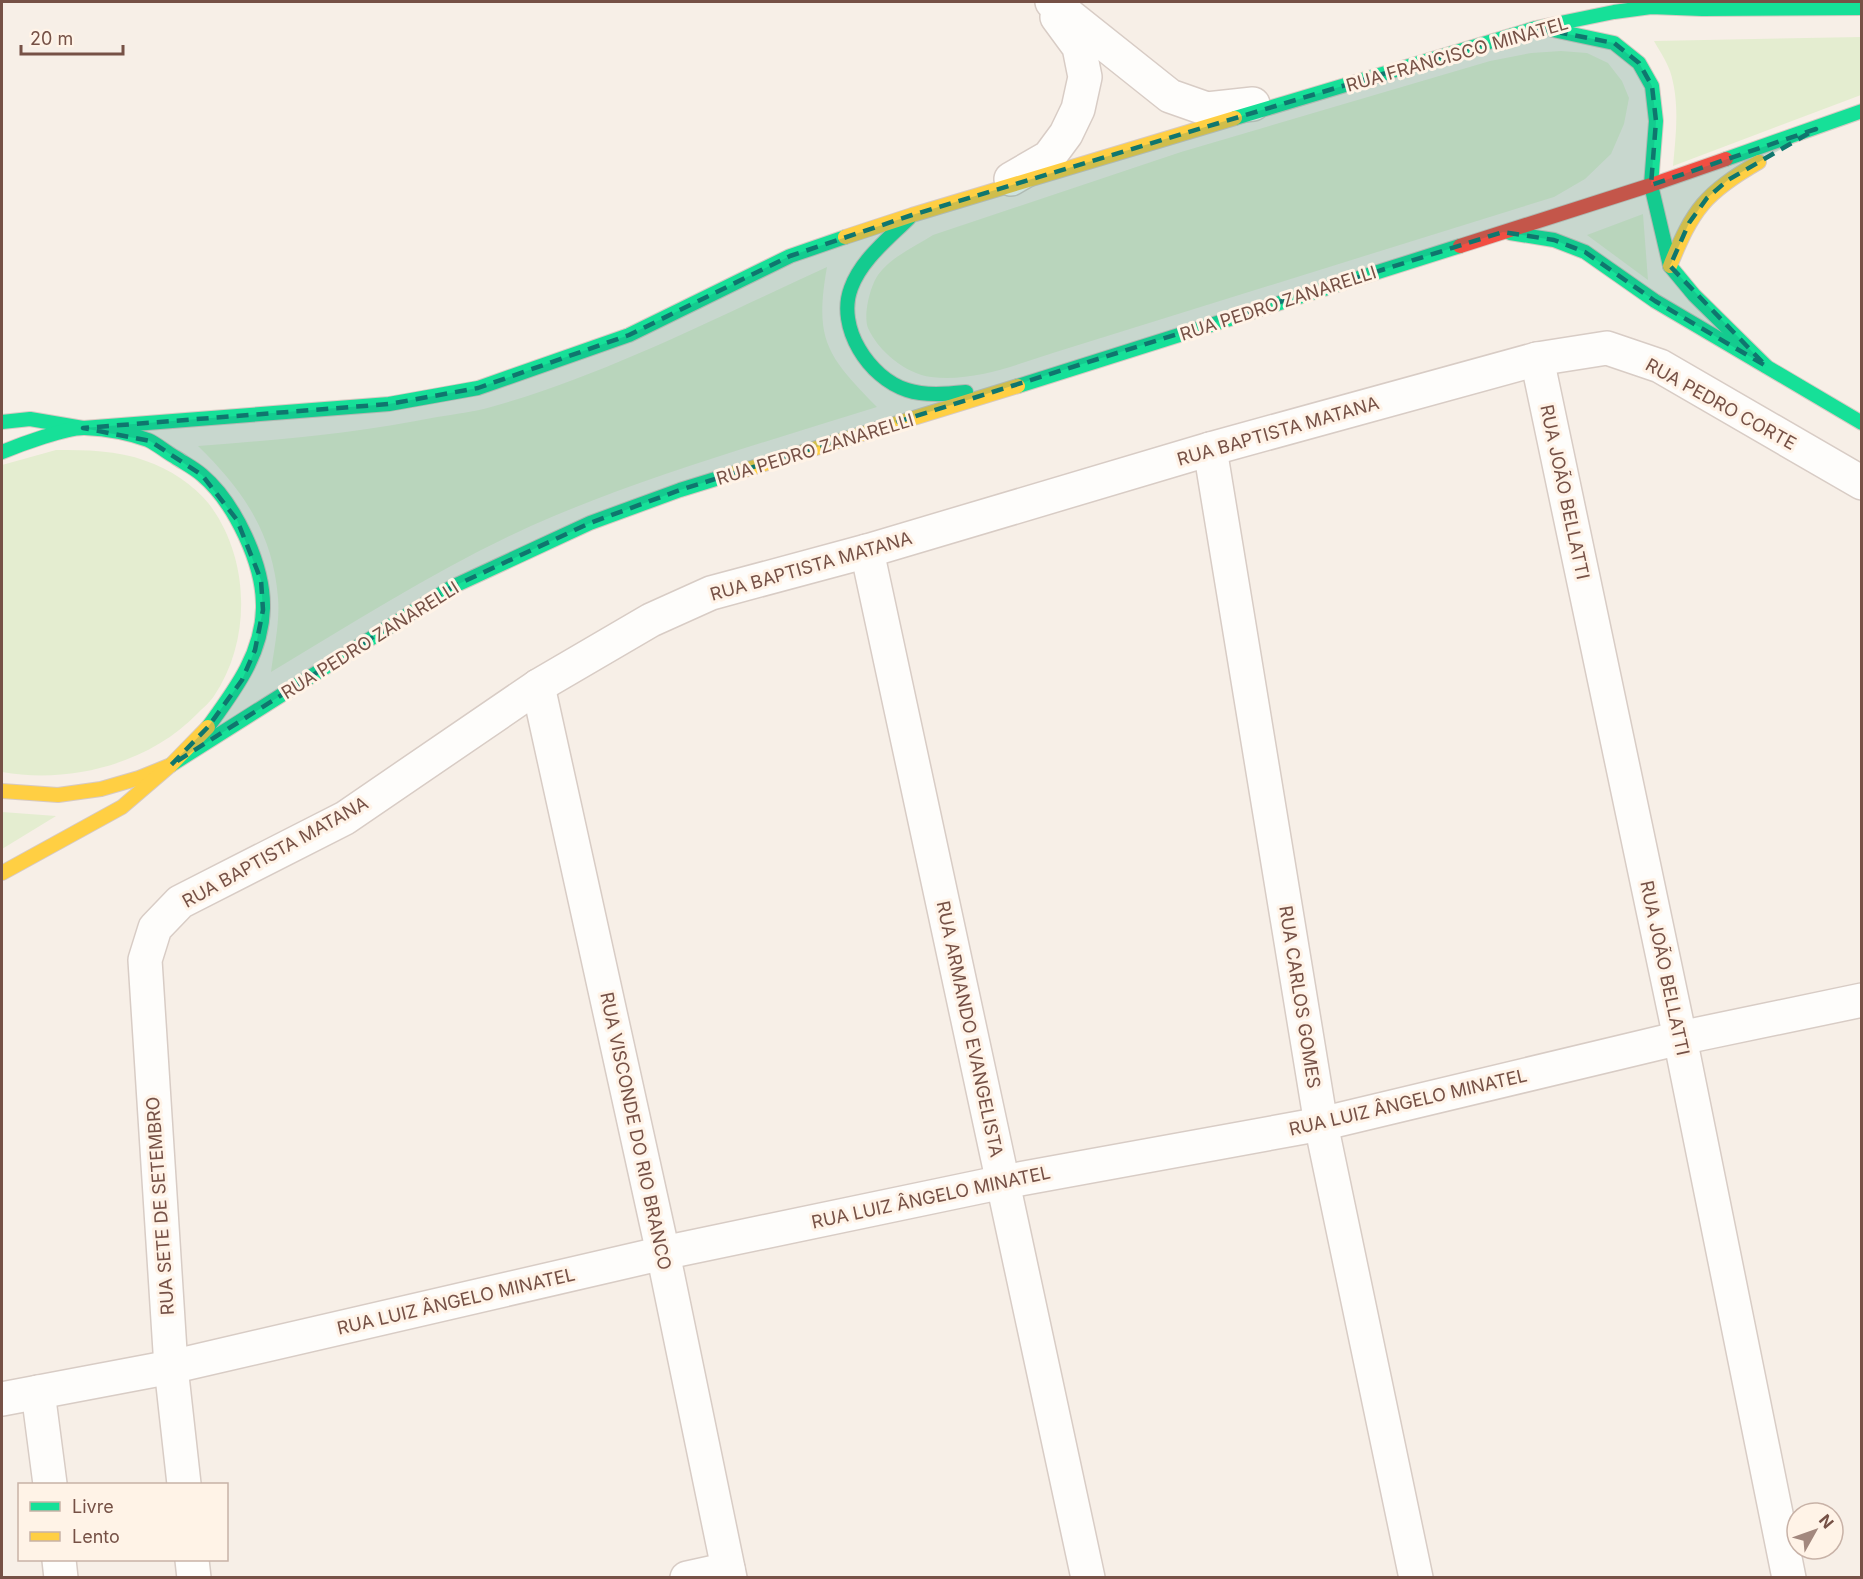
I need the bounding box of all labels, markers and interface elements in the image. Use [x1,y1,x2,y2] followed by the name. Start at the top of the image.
[1344,12,1570,96] street label: RUA FRANCISCO MINATEL
[21,18,123,56] scale bar
[30,28,73,49] text: 20 m
[1177,261,1379,345] street label: RUA PEDRO ZANARELLI
[1642,354,1800,454] street label: RUA PEDRO CORTE
[1175,392,1381,470] street label: RUA BAPTISTA MATANA
[1536,403,1595,581] street label: RUA JOÃO BELLATTI
[714,409,916,489] street label: RUA PEDRO ZANARELLI
[708,527,914,605] street label: RUA BAPTISTA MATANA
[277,577,463,703] street label: RUA PEDRO ZANARELLI
[179,792,371,912] street label: RUA BAPTISTA MATANA
[1636,879,1695,1057] street label: RUA JOÃO BELLATTI
[933,899,1007,1159] street label: RUA ARMANDO EVANGELISTA
[1275,904,1325,1090] street label: RUA CARLOS GOMES
[596,990,676,1272] street label: RUA VISCONDE DO RIO BRANCO
[1287,1063,1529,1140] street label: RUA LUIZ ÂNGELO MINATEL
[142,1096,178,1316] street label: RUA SETE DE SETEMBRO
[809,1160,1052,1233] street label: RUA LUIZ ÂNGELO MINATEL
[335,1262,577,1339] street label: RUA LUIZ ÂNGELO MINATEL
[18,1483,228,1561] legend
[72,1496,114,1517] text: Livre
[1785,1501,1845,1561] north arrow
[1815,1510,1838,1532] text: N
[72,1526,120,1547] text: Lento

